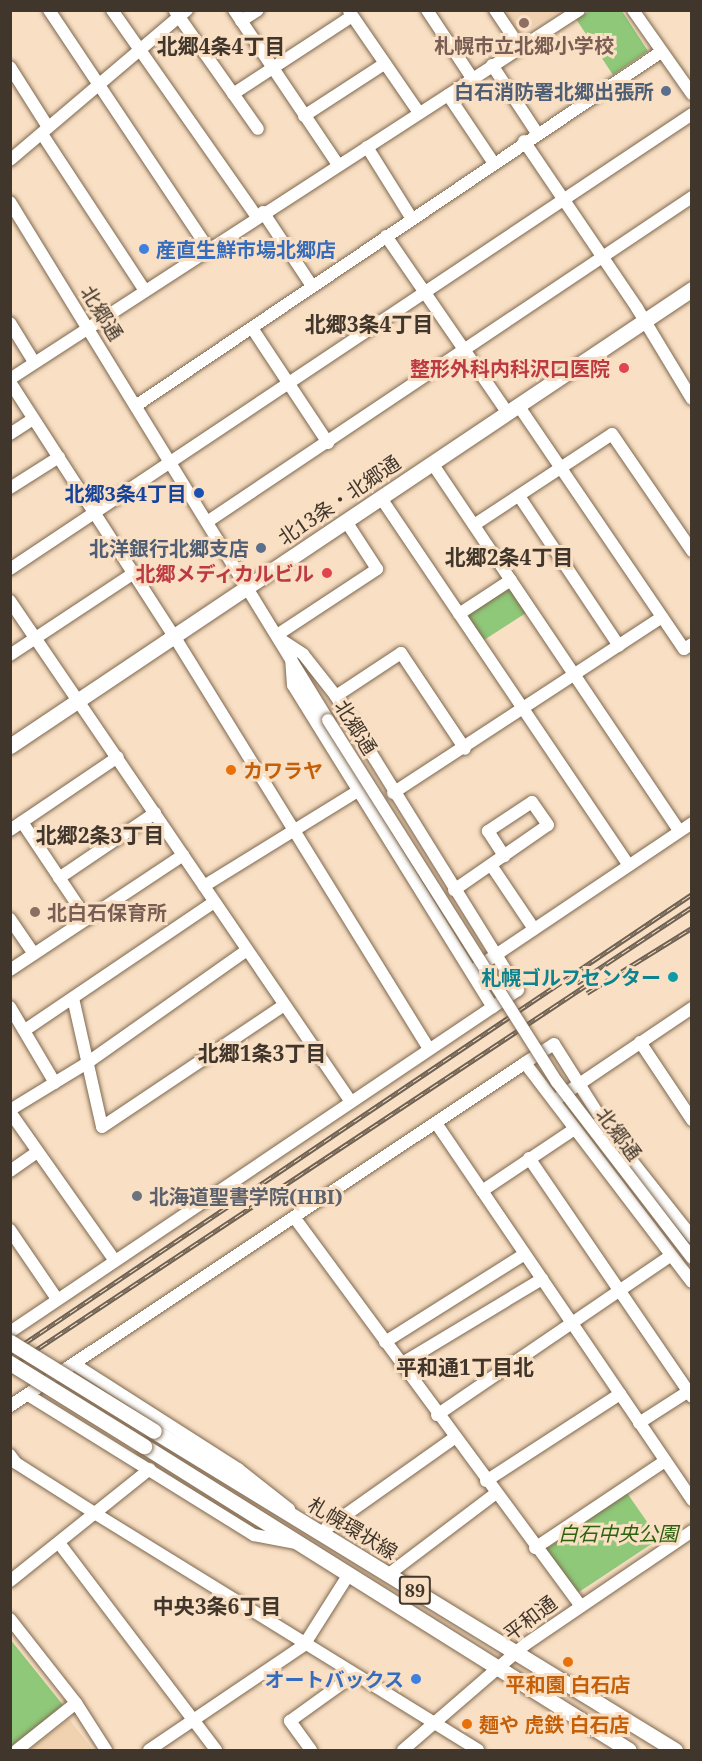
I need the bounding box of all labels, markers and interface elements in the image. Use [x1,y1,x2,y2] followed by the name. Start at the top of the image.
[517,16,531,30] marker: 札幌市立北郷小学校
[157,33,285,59] district label: 北郷4条4丁目
[434,33,614,57] place label: 札幌市立北郷小学校
[454,79,654,103] place label: 白石消防署北郷出張所
[659,84,673,98] marker: 白石消防署北郷出張所
[156,237,336,261] place label: 産直生鮮市場北郷店
[137,242,151,256] marker: 産直生鮮市場北郷店
[76,281,128,345] street label: 北郷通
[305,311,433,337] district label: 北郷3条4丁目
[410,356,610,380] place label: 整形外科内科沢口医院
[615,359,633,377] marker: 整形外科内科沢口医院
[273,450,405,550] street label: 北13条・北郷通
[64,481,187,505] place label: 北郷3条4丁目
[192,486,206,500] marker: 北郷3条4丁目
[89,536,249,560] place label: 北洋銀行北郷支店
[254,541,268,555] marker: 北洋銀行北郷支店
[445,544,573,570] district label: 北郷2条4丁目
[134,561,314,585] place label: 北郷メディカルビル
[318,564,336,582] marker: 北郷メディカルビル
[330,695,382,759] street label: 北郷通
[243,758,323,782] place label: カワラヤ
[224,763,238,777] marker: カワラヤ
[36,822,164,848] district label: 北郷2条3丁目
[47,900,167,924] place label: 北白石保育所
[28,905,42,919] marker: 北白石保育所
[481,965,661,989] place label: 札幌ゴルフセンター
[666,970,680,984] marker: 札幌ゴルフセンター
[198,1040,326,1066] district label: 北郷1条3丁目
[591,1103,647,1165] street label: 北郷通
[149,1184,343,1208] place label: 北海道聖書学院(HBI)
[130,1189,144,1203] marker: 北海道聖書学院(HBI)
[396,1354,534,1380] district label: 平和通1丁目北
[304,1492,402,1564] street label: 札幌環状線
[558,1521,678,1545] park label: 白石中央公園
[398,1575,432,1605] road number: 89
[499,1590,561,1646] street label: 平和通
[153,1593,281,1619] district label: 中央3条6丁目
[561,1655,575,1669] marker: 平和園 白石店
[264,1667,404,1691] place label: オートバックス
[409,1672,423,1686] marker: オートバックス
[505,1672,631,1696] place label: 平和園 白石店
[479,1712,629,1736] place label: 麺や 虎鉄 白石店
[460,1717,474,1731] marker: 麺や 虎鉄 白石店

